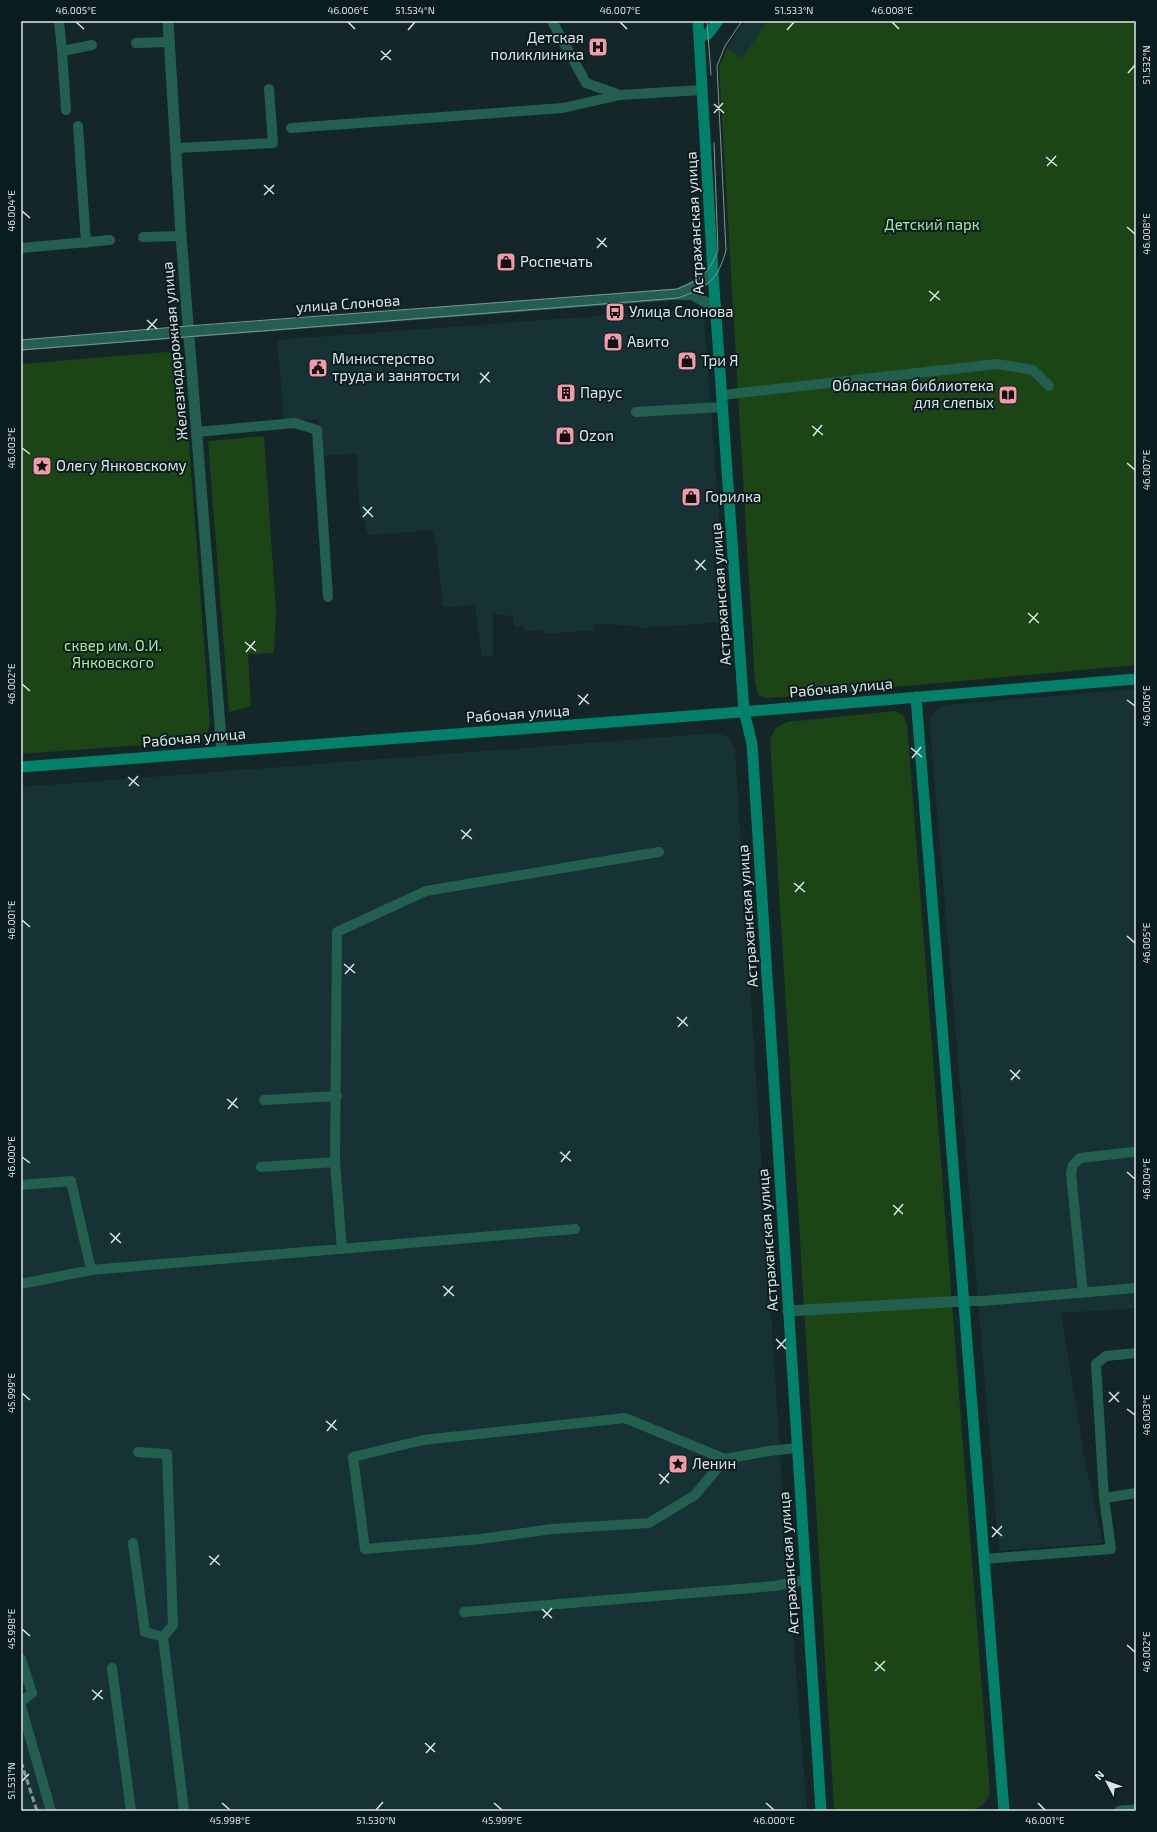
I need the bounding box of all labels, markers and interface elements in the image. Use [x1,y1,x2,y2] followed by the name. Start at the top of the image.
[56,4,97,16] text: 46.005°E
[327,4,369,16] text: 46.006°E
[395,4,435,16] text: 51.534°N
[600,4,641,16] text: 46.007°E
[775,4,813,16] text: 51.533°N
[871,4,913,16] text: 46.008°E
[491,28,584,63] place label: Детская поликлиника
[587,36,609,58] hospital icon: Детская поликлиника
[1140,46,1152,84] text: 51.532°N
[681,151,708,295] street label: Астраханская улица
[5,190,17,232] text: 46.004°E
[1140,213,1152,255] text: 46.008°E
[884,215,980,233] park label: Детский парк
[495,251,517,273] shop icon: Роспечать
[520,252,593,270] place label: Роспечать
[157,261,192,441] street label: Железнодорожная улица
[295,290,401,317] street label: улица Слонова
[604,301,626,323] bus stop icon: Улица Слонова
[629,302,734,320] place label: Улица Слонова
[602,331,624,353] shop icon: Авито
[627,332,669,350] place label: Авито
[332,349,460,385] place label: Министерство труда и занятости
[676,350,698,372] shop icon: Три Я
[701,351,739,369] place label: Три Я
[307,357,329,379] public building icon: Министерство труда и занятости
[832,376,994,411] place label: Областная библиотека для слепых
[555,382,577,404] building icon: Парус
[580,383,622,402] place label: Парус
[997,384,1019,406] library icon: Областная библиотека для слепых
[554,425,576,447] shop icon: Ozon
[579,426,614,444] place label: Ozon
[5,427,17,469] text: 46.003°E
[1140,449,1152,490] text: 46.007°E
[31,455,53,477] place icon: Олегу Янковскому
[56,456,187,475] place label: Олегу Янковскому
[680,486,702,508] shop icon: Горилка
[705,487,761,505] place label: Горилка
[706,522,735,666] street label: Астраханская улица
[64,636,162,671] park label: сквер им. О.И. Янковского
[5,663,17,705] text: 46.002°E
[788,674,894,701] street label: Рабочая улица
[1140,685,1152,727] text: 46.006°E
[465,700,570,727] street label: Рабочая улица
[141,724,247,751] street label: Рабочая улица
[733,844,762,988] street label: Астраханская улица
[5,900,17,940] text: 46.001°E
[1140,922,1152,963] text: 46.005°E
[5,1136,17,1178] text: 46.000°E
[1140,1158,1152,1200] text: 46.004°E
[753,1168,782,1312] street label: Астраханская улица
[5,1373,17,1413] text: 45.999°E
[1140,1394,1152,1436] text: 46.003°E
[667,1453,689,1475] place icon: Ленин
[692,1454,736,1472] place label: Ленин
[774,1491,803,1635] street label: Астраханская улица
[5,1608,17,1649] text: 45.998°E
[1140,1631,1152,1673] text: 46.002°E
[5,1762,17,1800] text: 51.531°N
[1087,1762,1127,1802] north arrow
[1092,1768,1107,1782] text: N
[210,1814,251,1826] text: 45.998°E
[356,1814,396,1826] text: 51.530°N
[482,1814,522,1826] text: 45.999°E
[753,1814,795,1826] text: 46.000°E
[1025,1814,1065,1826] text: 46.001°E

